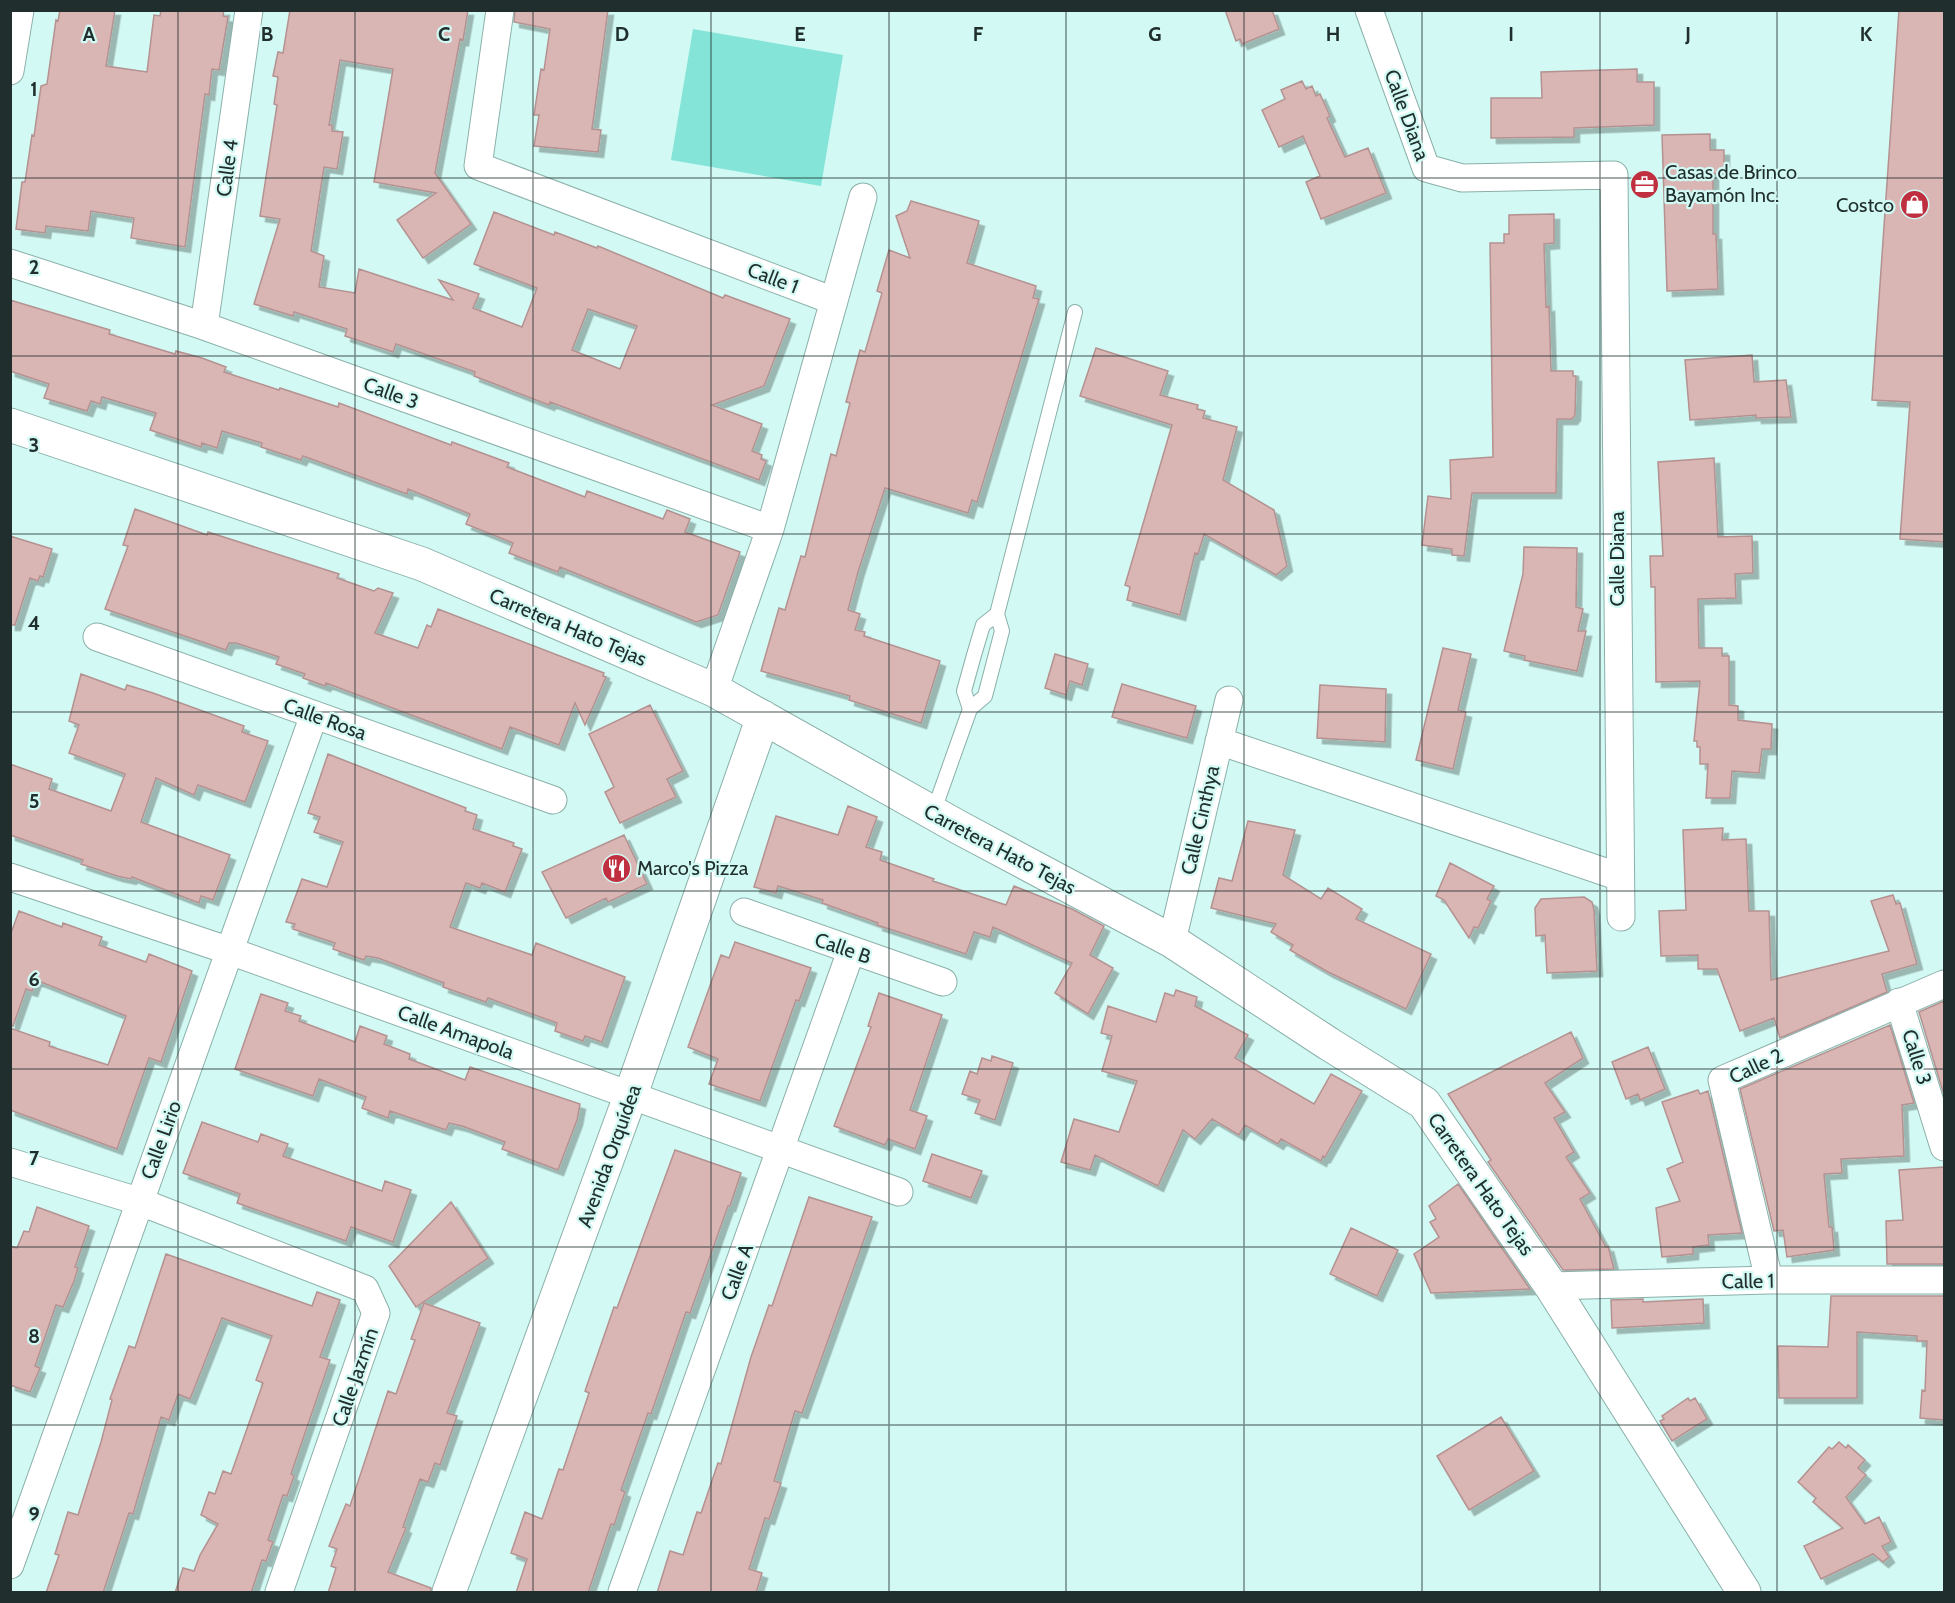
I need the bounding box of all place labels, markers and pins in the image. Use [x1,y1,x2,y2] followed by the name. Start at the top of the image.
[1665,160,1797,207] place label: Casas de Brinco Bayamón Inc.
[1628,168,1660,200] office icon: Casas de Brinco Bayamón Inc.
[1899,189,1931,221] shop icon: Costco
[1836,193,1894,217] place label: Costco
[600,852,632,884] restaurant icon: Marco's Pizza
[637,856,749,880] place label: Marco's Pizza

